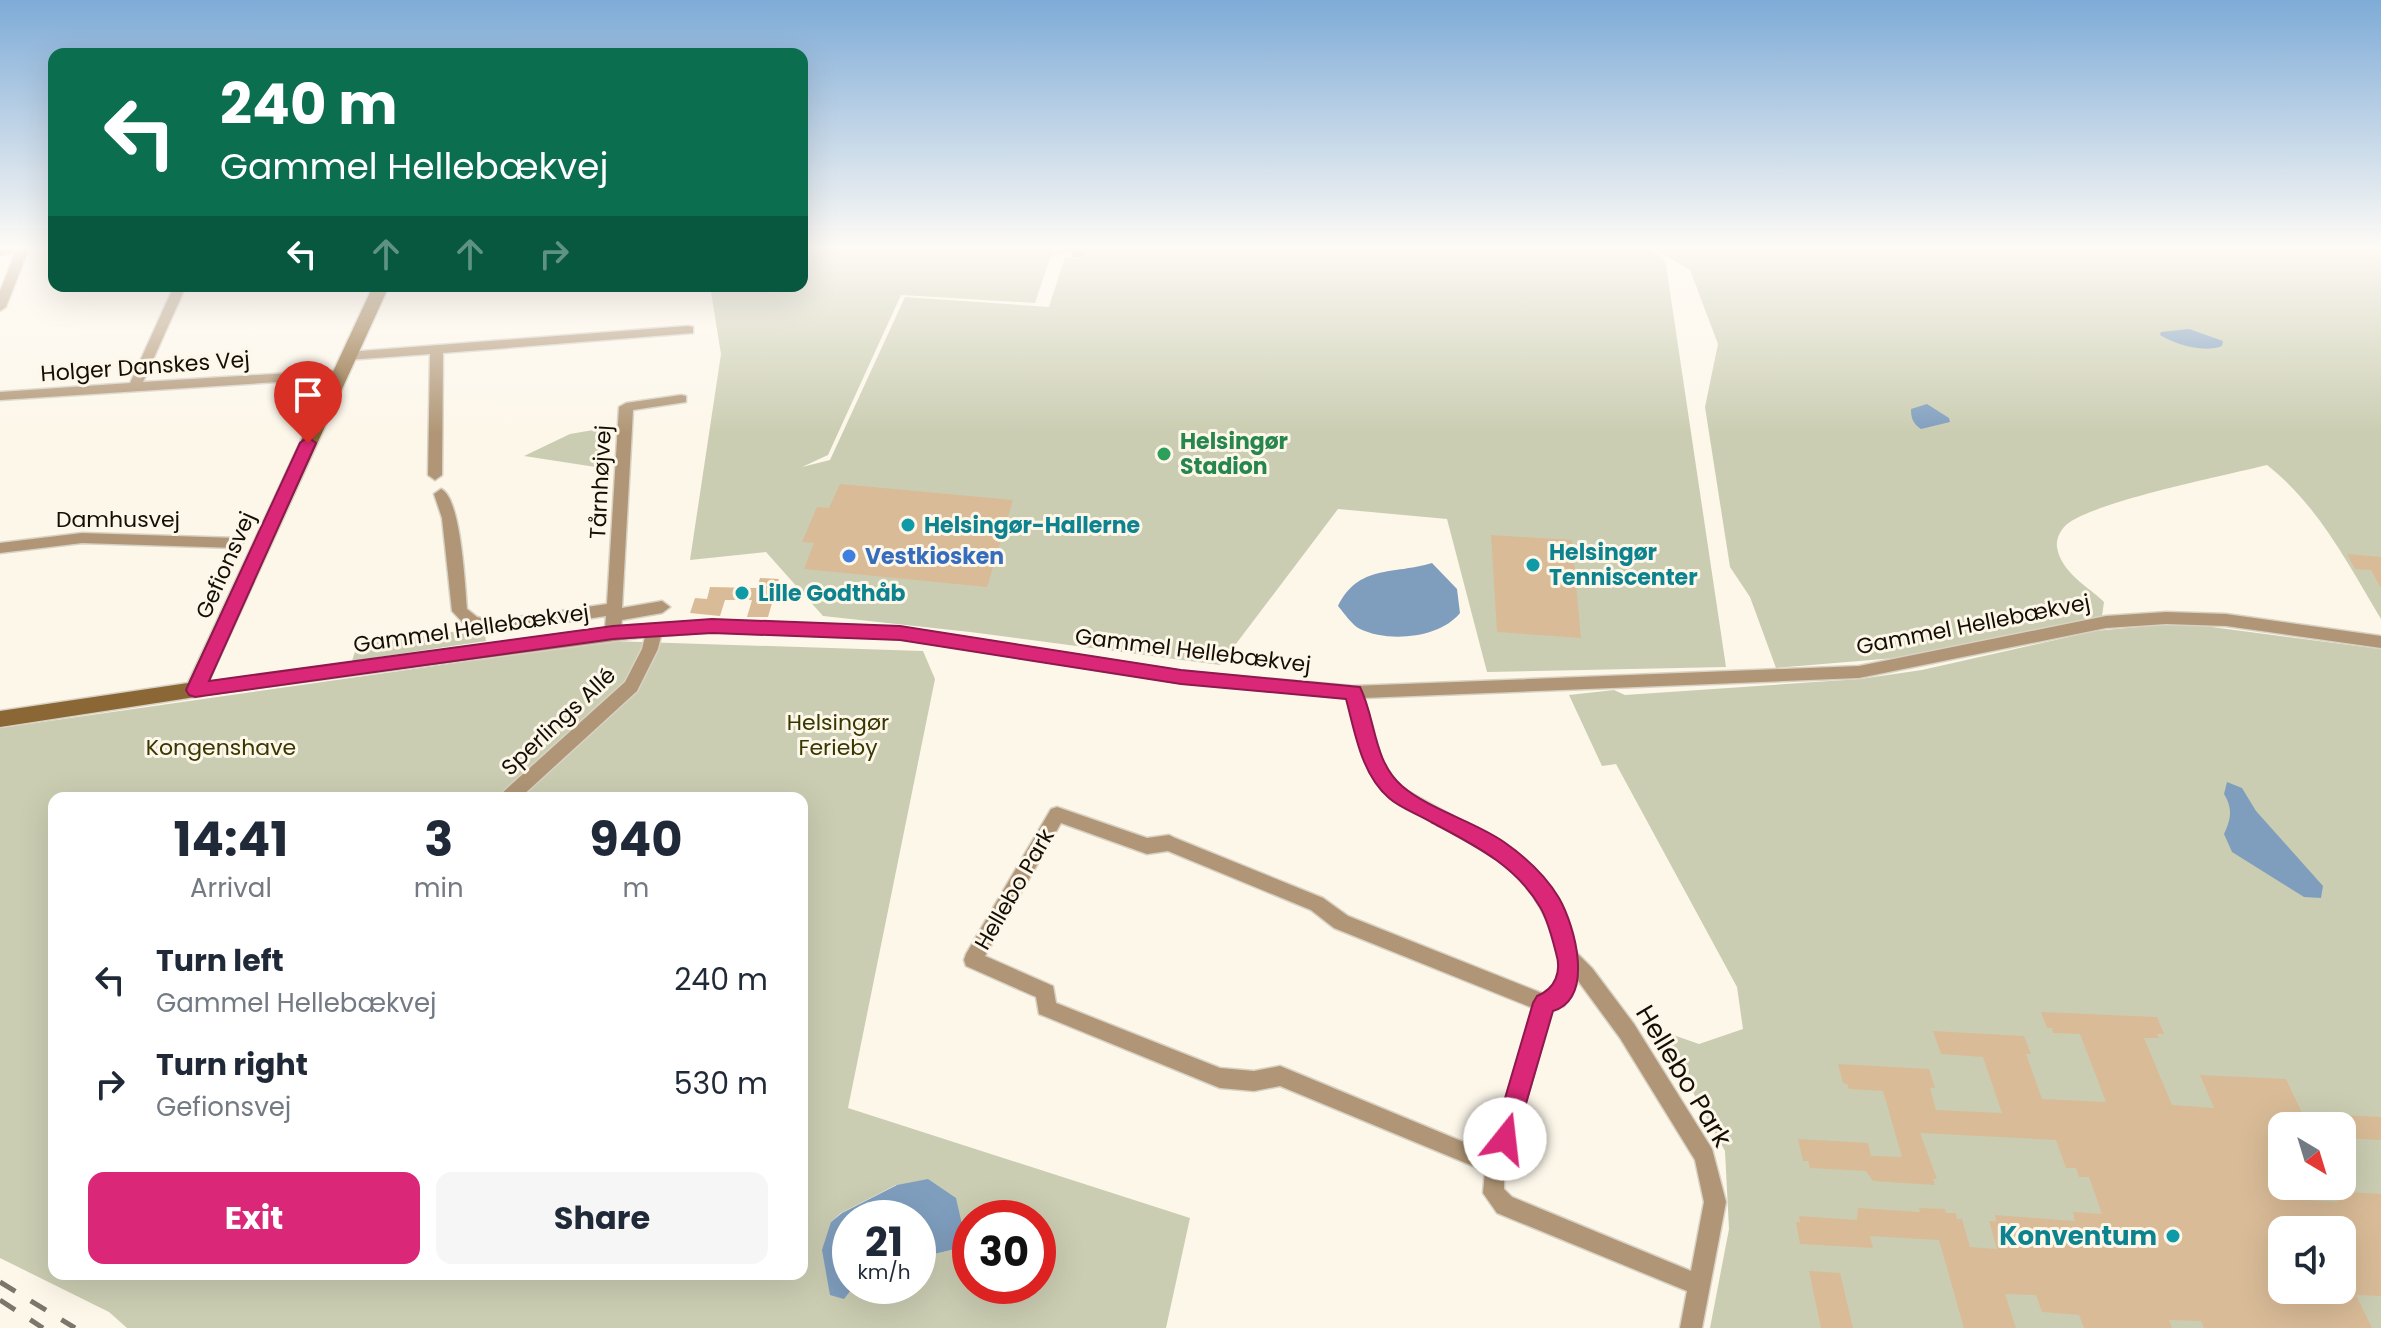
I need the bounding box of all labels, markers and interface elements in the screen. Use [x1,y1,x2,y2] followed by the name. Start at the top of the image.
[220,65,398,144] text: 240 m
[88,80,192,184] icon: left
[220,141,608,192] text: Gammel Hellebækvej
[280,232,324,276] icon: left
[364,232,408,276] icon: ahead
[448,232,492,276] icon: ahead
[532,232,576,276] icon: right
[39,344,251,389] street label: Holger Danskes Vej
[274,361,342,443] pin
[286,373,330,417] icon: arrive
[582,424,619,540] street label: Tårnhøjvej
[1180,426,1288,482] place label: Helsingør Stadion
[1155,445,1173,463] marker: Helsingør Stadion
[56,504,180,535] street label: Damhusvej
[188,507,263,624] street label: Gefionsvej
[924,510,1140,541] place label: Helsingør-Hallerne
[899,516,917,534] marker: Helsingør-Hallerne
[1549,537,1698,593] place label: Helsingør Tenniscenter
[865,541,1004,572] place label: Vestkiosken
[840,547,858,565] marker: Vestkiosken
[1524,556,1542,574] marker: Helsingør Tenniscenter
[758,578,906,609] place label: Lille Godthåb
[733,584,751,602] marker: Lille Godthåb
[1854,587,2093,662] street label: Gammel Hellebækvej
[351,597,591,660] street label: Gammel Hellebækvej
[1073,621,1313,680] street label: Gammel Hellebækvej
[494,660,622,783] street label: Sperlings Allé
[787,707,889,763] park label: Helsingør Ferieby
[146,732,296,763] park label: Kongenshave
[174,806,288,873] text: 14:41
[424,806,453,873] text: 3
[589,806,682,873] text: 940
[967,822,1062,956] street label: Hellebo Park
[190,870,272,906] text: Arrival
[414,870,464,906] text: min
[622,870,649,906] text: m
[156,939,284,982] text: Turn left
[88,958,132,1002] icon: left
[674,958,768,1001] text: 240 m
[156,985,437,1021] text: Gammel Hellebækvej
[1627,998,1741,1154] street label: Hellebo Park
[156,1043,308,1086] text: Turn right
[88,1062,132,1106] icon: right
[674,1062,768,1105] text: 530 m
[156,1089,291,1125] text: Gefionsvej
[1463,1097,1547,1181] position arrow
[2268,1112,2356,1200] north arrow
[2268,1112,2356,1304] map controls
[88,1172,420,1264] button: Exit
[436,1172,768,1264] button: Share
[952,1200,1056,1304] speed limit sign: 30
[865,1214,903,1270] text: 21
[2268,1216,2356,1304] button: sound
[1999,1218,2157,1254] place label: Konventum
[2164,1227,2182,1245] marker: Konventum
[857,1258,911,1286] text: km/h

